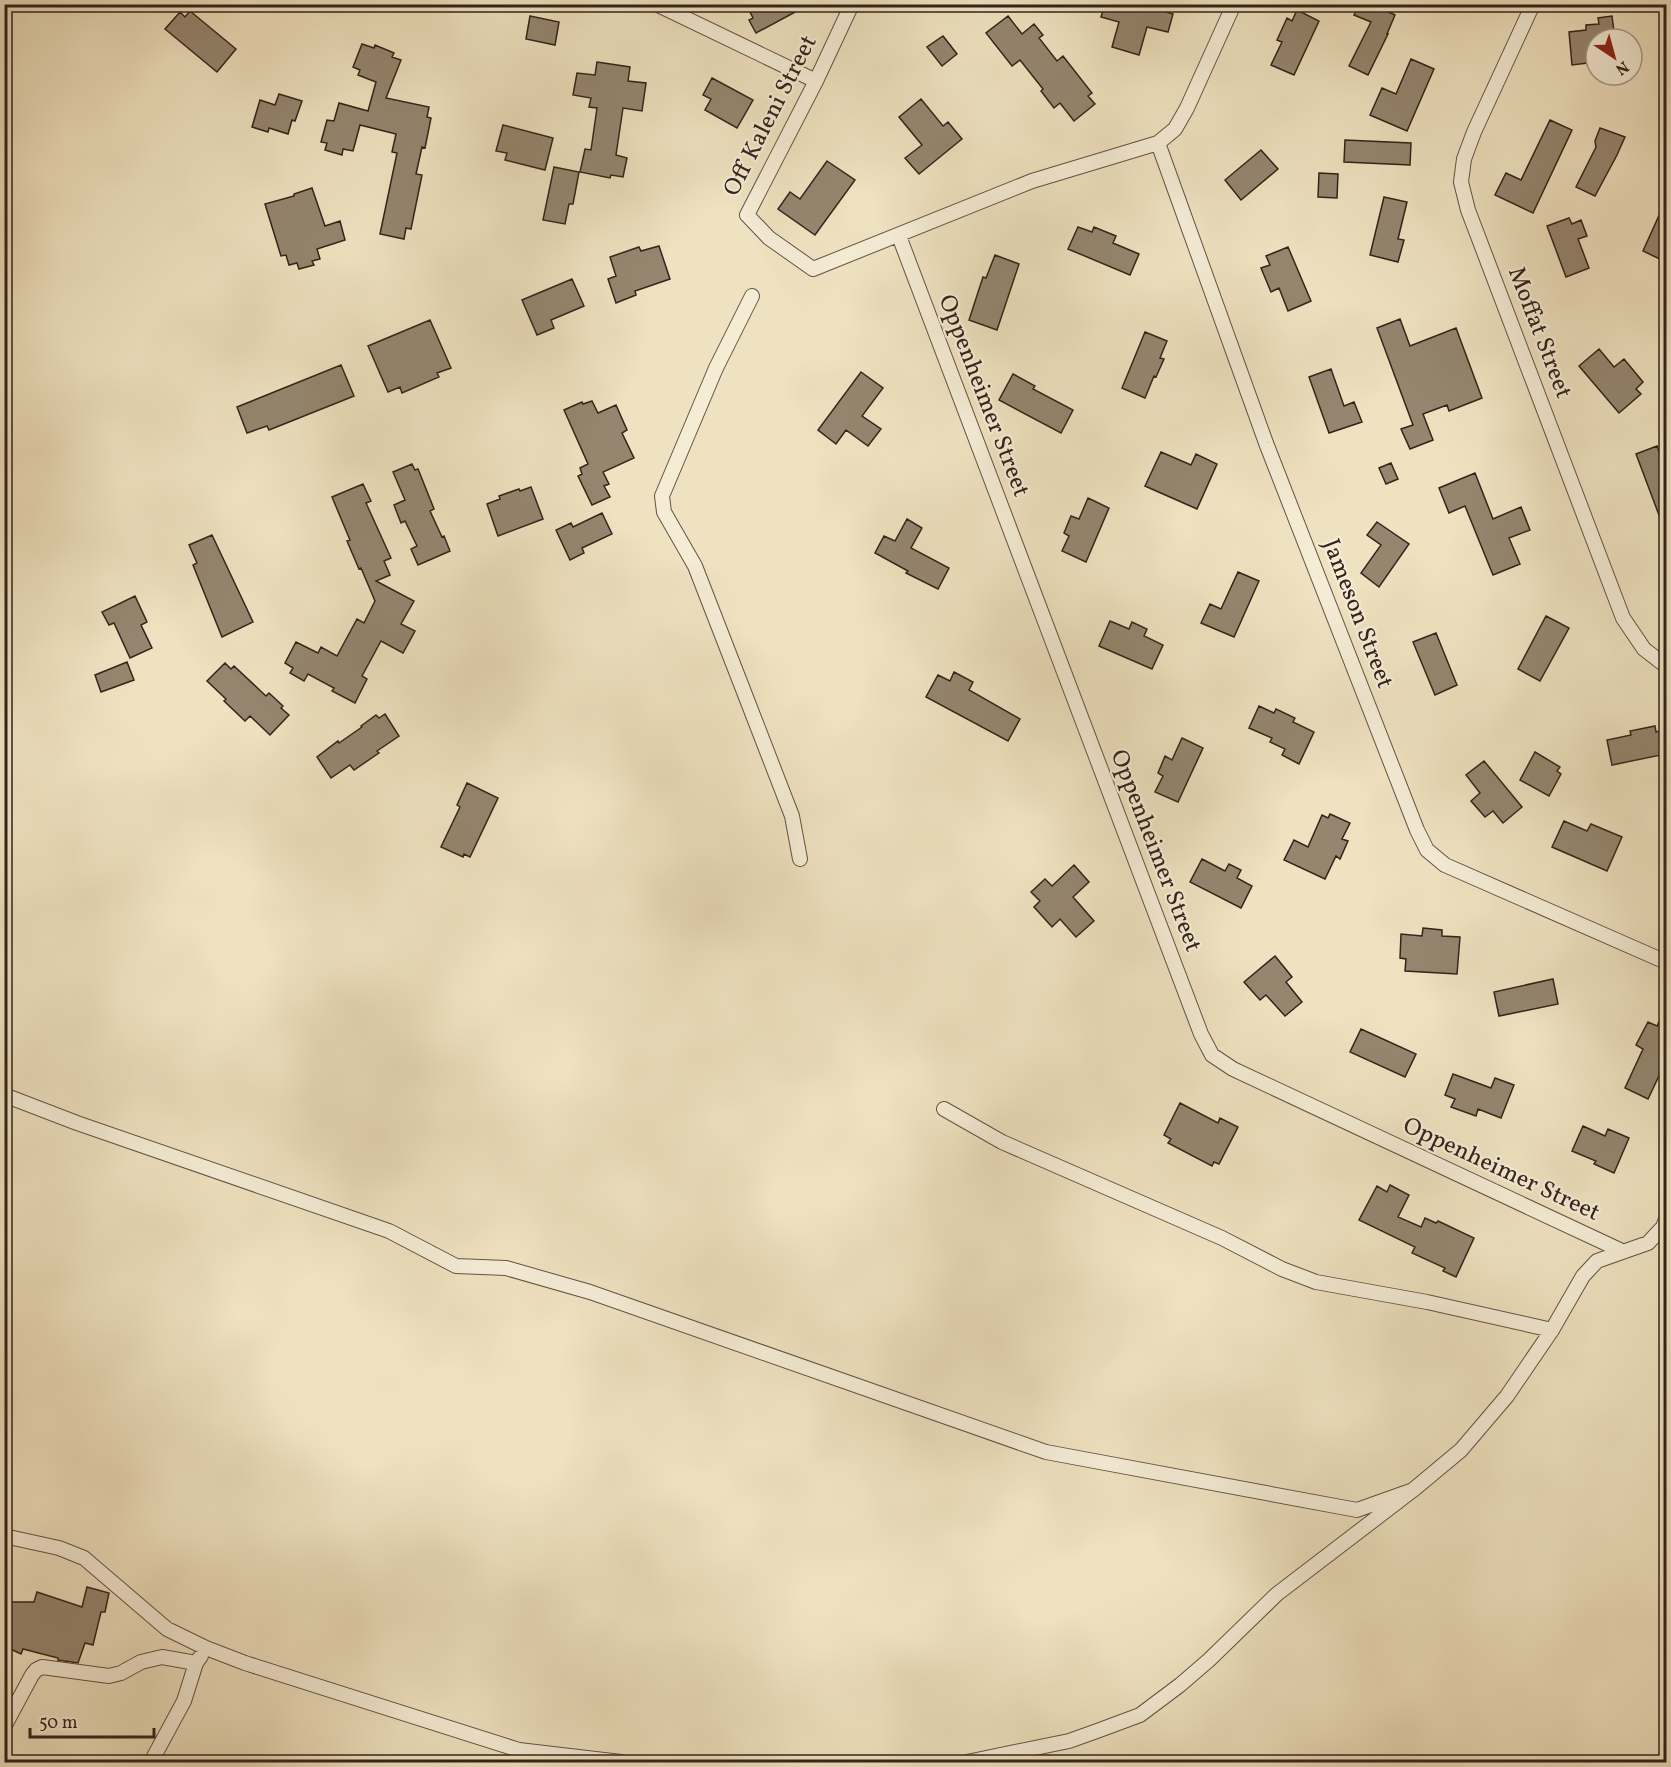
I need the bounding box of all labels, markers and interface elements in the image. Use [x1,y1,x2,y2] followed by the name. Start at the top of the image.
[1584,27,1644,87] north arrow
[716,30,826,202] street label: Off Kaleni Street
[1610,55,1633,80] text: N
[1498,262,1580,404] street label: Moffat Street
[929,290,1037,502] street label: Oppenheimer Street
[1313,534,1401,694] street label: Jameson Street
[1101,745,1209,957] street label: Oppenheimer Street
[1397,1109,1605,1231] street label: Oppenheimer Street
[30,1701,154,1739] scale bar
[39,1711,78,1736] text: 50 m

